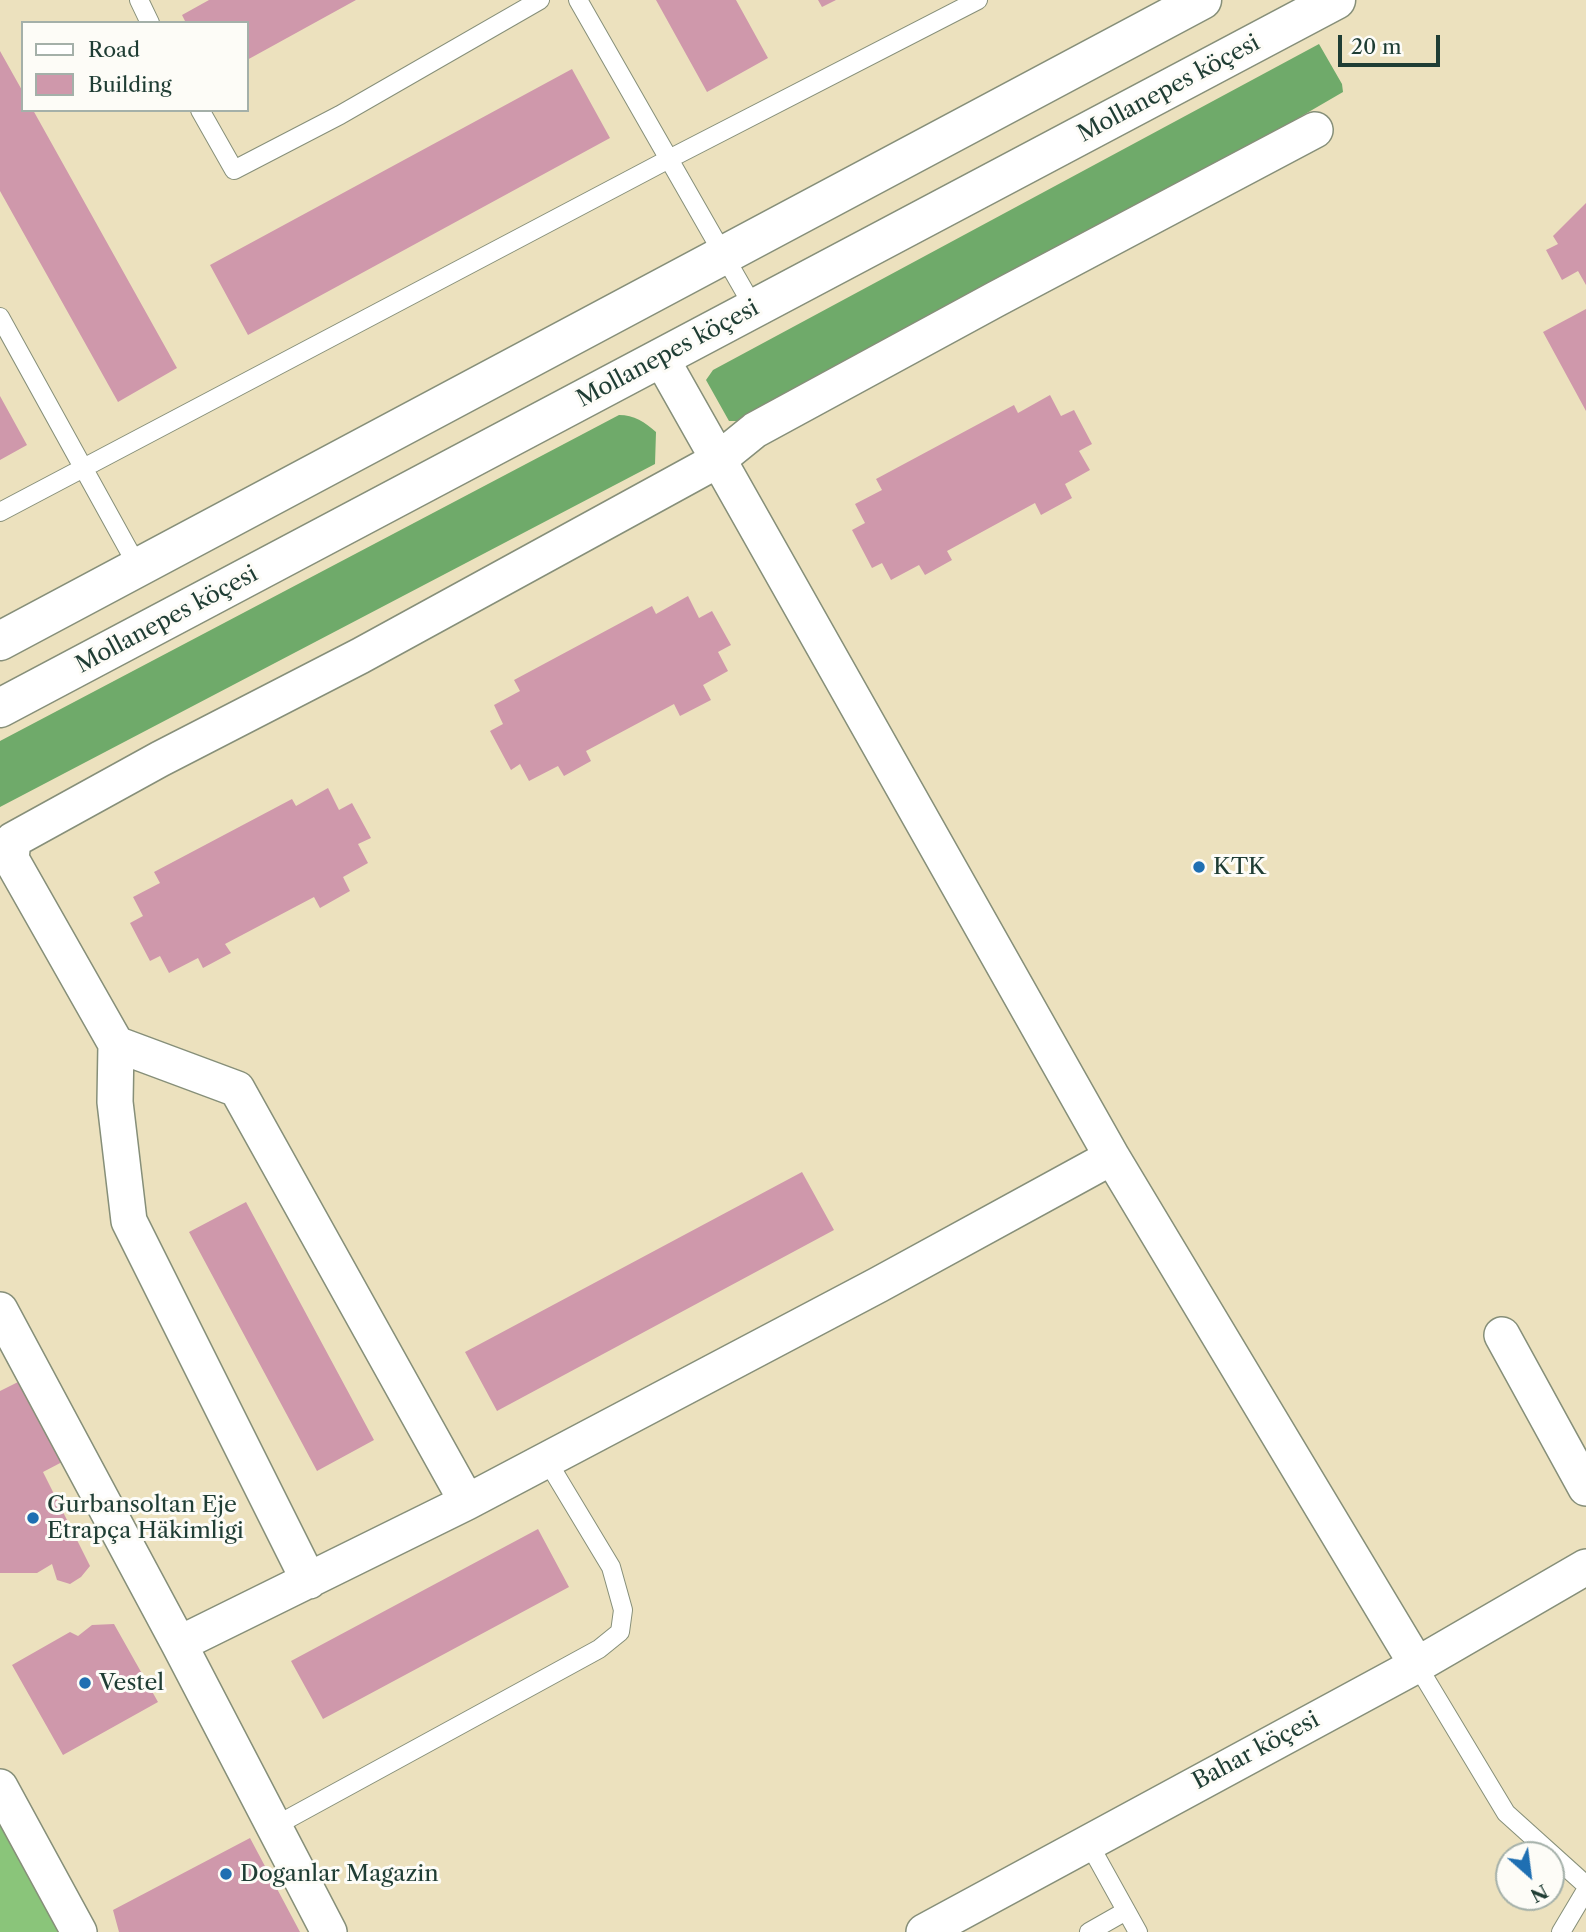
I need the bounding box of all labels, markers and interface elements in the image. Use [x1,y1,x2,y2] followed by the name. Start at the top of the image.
[21,21,248,112] legend
[1341,21,1442,65] scale bar
[1073,29,1265,149] street label: Mollanepes köçesi
[1351,34,1402,59] text: 20 m
[88,37,140,62] text: Road
[88,72,172,97] text: Building
[572,294,764,414] street label: Mollanepes köçesi
[71,560,263,680] street label: Mollanepes köçesi
[1213,853,1266,881] place label: KTK
[1191,859,1207,875] marker: KTK
[47,1491,244,1545] place label: Gurbansoltan Eje Etrapça Häkimligi
[25,1510,41,1526] marker: Gurbansoltan Eje Etrapça Häkimligi
[99,1669,164,1697] place label: Vestel
[77,1675,93,1691] marker: Vestel
[1188,1706,1324,1796] street label: Bahar köçesi
[1495,1841,1565,1911] north arrow
[240,1860,439,1888] place label: Doganlar Magazin
[218,1866,234,1882] marker: Doganlar Magazin
[1526,1879,1552,1907] text: N

